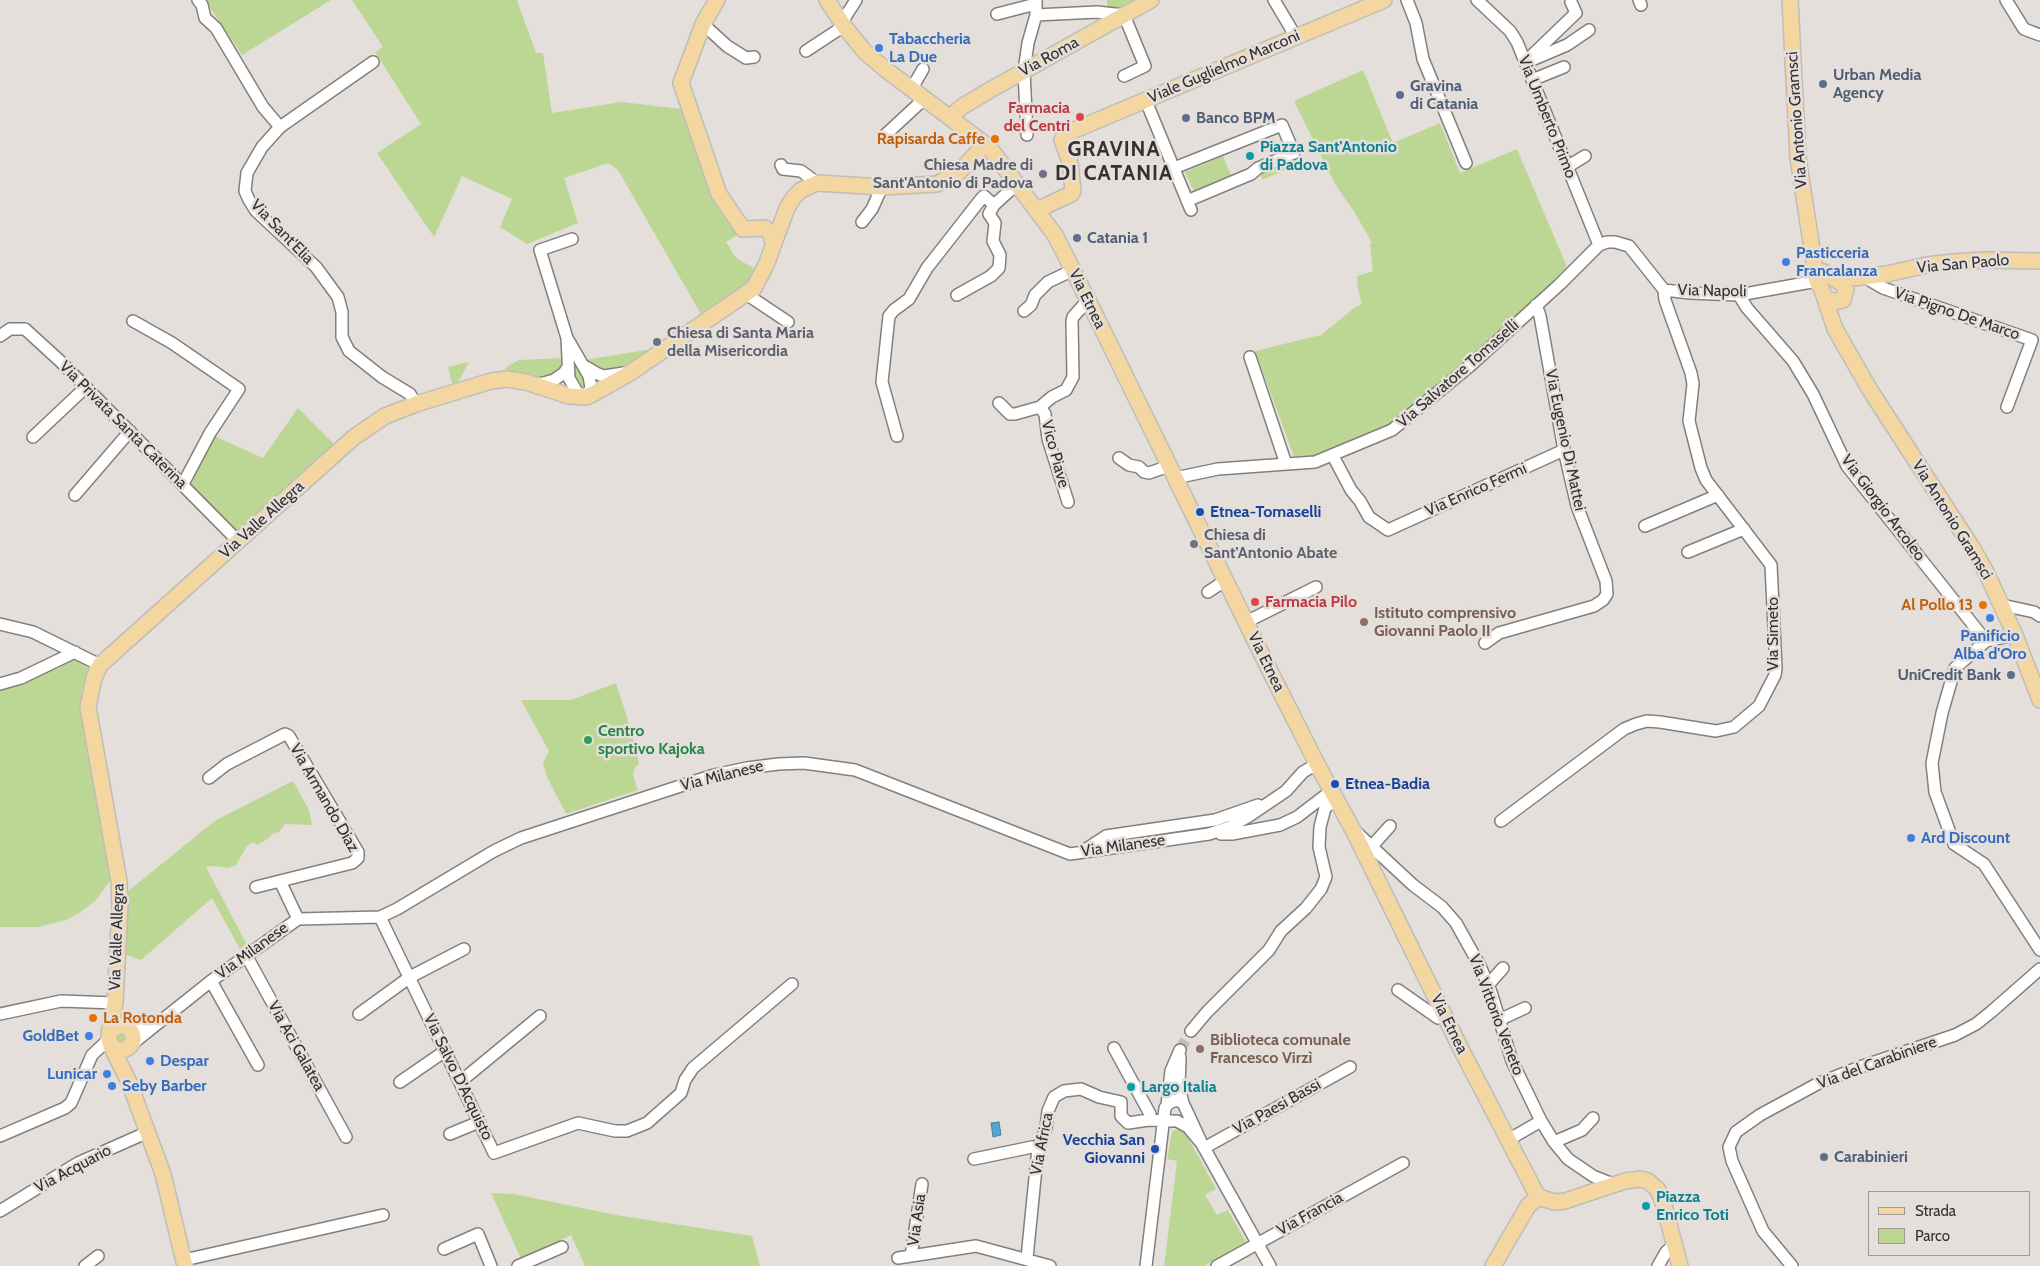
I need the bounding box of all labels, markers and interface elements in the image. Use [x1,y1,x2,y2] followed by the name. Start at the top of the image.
[1145,26,1303,108] street label: Viale Guglielmo Marconi
[889,29,971,67] place label: Tabaccheria La Due
[1016,33,1082,81] street label: Via Roma
[873,42,885,54] marker: Tabaccheria La Due
[1783,51,1811,189] street label: Via Antonio Gramsci
[1514,53,1580,181] street label: Via Umberto Primo
[1833,65,1921,103] place label: Urban Media Agency
[1410,76,1478,114] place label: Gravina di Catania
[1817,78,1829,90] marker: Urban Media Agency
[1394,89,1406,101] marker: Gravina di Catania
[1004,98,1070,136] place label: Farmacia del Centri
[1196,108,1275,128] place label: Banco BPM
[1074,111,1086,123] marker: Farmacia del Centri
[1180,112,1192,124] marker: Banco BPM
[877,129,985,149] place label: Rapisarda Caffe
[989,133,1001,145] marker: Rapisarda Caffe
[1054,137,1174,187] district label: GRAVINA DI CATANIA
[1260,137,1397,175] place label: Piazza Sant'Antonio di Padova
[1244,150,1256,162] marker: Piazza Sant'Antonio di Padova
[873,155,1033,193] place label: Chiesa Madre di Sant'Antonio di Padova
[1037,168,1049,180] marker: Chiesa Madre di Sant'Antonio di Padova
[246,196,318,268] street label: Via Sant'Elia
[1087,228,1148,248] place label: Catania 1
[1071,232,1083,244] marker: Catania 1
[1796,243,1878,281] place label: Pasticceria Francalanza
[1916,250,2010,278] street label: Via San Paolo
[1780,256,1792,268] marker: Pasticceria Francalanza
[1064,266,1110,332] street label: Via Etnea
[1677,281,1747,301] street label: Via Napoli
[1892,284,2022,344] street label: Via Pigno De Marco
[1393,316,1523,432] street label: Via Salvatore Tomaselli
[667,323,814,361] place label: Chiesa di Santa Maria della Misericordia
[651,336,663,348] marker: Chiesa di Santa Maria della Misericordia
[55,357,191,493] street label: Via Privata Santa Caterina
[1541,367,1589,513] street label: Via Eugenio Di Mattei
[1037,418,1073,490] street label: Vico Piave
[1837,451,1929,565] street label: Via Giorgio Arcoleo
[1907,457,1997,583] street label: Via Antonio Gramsci
[1422,459,1530,521] street label: Via Enrico Fermi
[216,477,308,563] street label: Via Valle Allegra
[1210,502,1321,522] place label: Etnea-Tomaselli
[1194,506,1206,518] marker: Etnea-Tomaselli
[1204,525,1337,563] place label: Chiesa di Sant'Antonio Abate
[1188,538,1200,550] marker: Chiesa di Sant'Antonio Abate
[1265,592,1357,612] place label: Farmacia Pilo
[1901,595,1973,615] place label: Al Pollo 13
[1249,596,1261,608] marker: Farmacia Pilo
[1763,597,1783,671] street label: Via Simeto
[1977,599,1989,611] marker: Al Pollo 13
[1374,603,1516,641] place label: Istituto comprensivo Giovanni Paolo II
[1984,612,1996,624] marker: Panificio Alba d'Oro
[1358,616,1370,628] marker: Istituto comprensivo Giovanni Paolo II
[1953,626,2027,664] place label: Panificio Alba d'Oro
[1243,629,1289,695] street label: Via Etnea
[1898,665,2001,685] place label: UniCredit Bank
[2005,669,2017,681] marker: UniCredit Bank
[598,721,705,759] place label: Centro sportivo Kajoka
[582,734,594,746] marker: Centro sportivo Kajoka
[285,740,363,856] street label: Via Armando Diaz
[679,756,765,796] street label: Via Milanese
[1345,774,1430,794] place label: Etnea-Badia
[1329,778,1341,790] marker: Etnea-Badia
[1921,828,2010,848] place label: Ard Discount
[1080,831,1166,861] street label: Via Milanese
[1905,832,1917,844] marker: Ard Discount
[106,883,128,991] street label: Via Valle Allegra
[212,918,292,984] street label: Via Milanese
[1464,952,1528,1078] street label: Via Vittorio Veneto
[1426,991,1472,1057] street label: Via Etnea
[263,998,329,1094] street label: Via Aci Galatea
[103,1008,182,1028] place label: La Rotonda
[419,1011,497,1143] street label: Via Salvo D'Acquisto
[87,1012,99,1024] marker: La Rotonda
[23,1026,79,1046] place label: GoldBet
[83,1030,95,1042] marker: GoldBet
[1210,1030,1351,1068] place label: Biblioteca comunale Francesco Virzì
[1815,1033,1939,1093] street label: Via del Carabiniere
[1194,1043,1206,1055] marker: Biblioteca comunale Francesco Virzì
[160,1051,209,1071] place label: Despar
[144,1055,156,1067] marker: Despar
[47,1064,97,1084] place label: Lunicar
[101,1068,113,1080] marker: Lunicar
[1230,1075,1324,1139] street label: Via Paesi Bassi
[122,1076,207,1096] place label: Seby Barber
[1141,1077,1217,1097] place label: Largo Italia
[106,1080,118,1092] marker: Seby Barber
[1125,1081,1137,1093] marker: Largo Italia
[1027,1111,1057,1177] street label: Via Africa
[1063,1130,1145,1168] place label: Vecchia San Giovanni
[31,1141,115,1197] street label: Via Acquario
[1149,1143,1161,1155] marker: Vecchia San Giovanni
[1834,1147,1908,1167] place label: Carabinieri
[1818,1151,1830,1163] marker: Carabinieri
[1656,1187,1729,1225] place label: Piazza Enrico Toti
[1274,1188,1346,1240] street label: Via Francia
[1868,1191,2030,1256] legend
[904,1193,930,1247] street label: Via Asia
[1640,1200,1652,1212] marker: Piazza Enrico Toti
[1915,1202,1956,1220] text: Strada
[1915,1227,1950,1245] text: Parco

